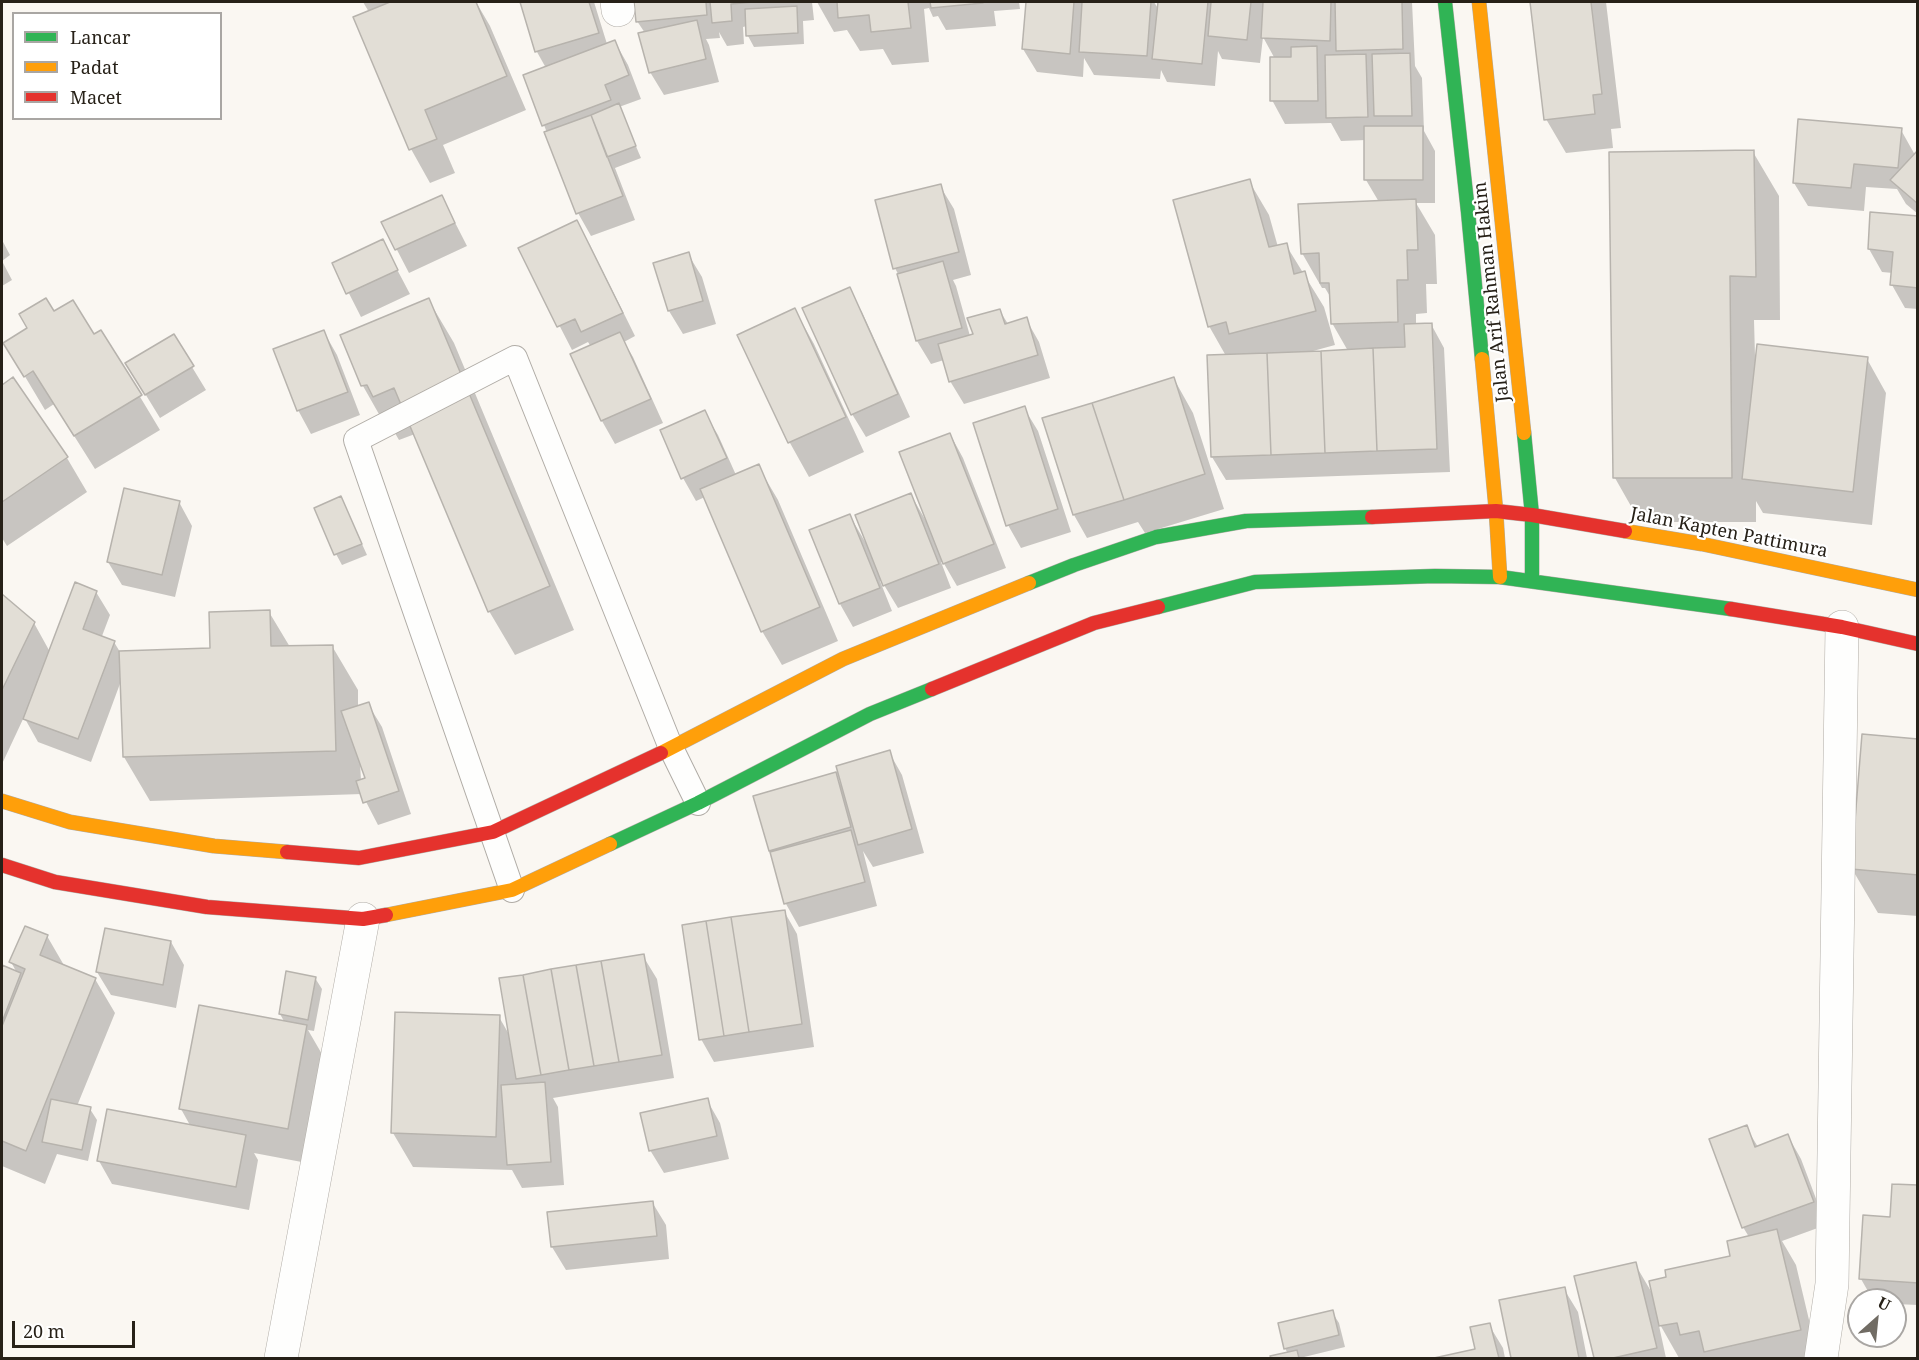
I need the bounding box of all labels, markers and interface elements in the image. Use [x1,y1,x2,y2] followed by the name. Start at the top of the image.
[12,12,222,120] legend
[70,25,130,49] text: Lancar
[70,55,119,79] text: Padat
[70,85,122,109] text: Macet
[1470,181,1514,403] street label: Jalan Arif Rahman Hakim
[1628,503,1830,563] street label: Jalan Kapten Pattimura
[1847,1288,1907,1348] north arrow
[1874,1291,1895,1316] text: U
[15,1309,138,1347] scale bar
[23,1319,65,1343] text: 20 m

